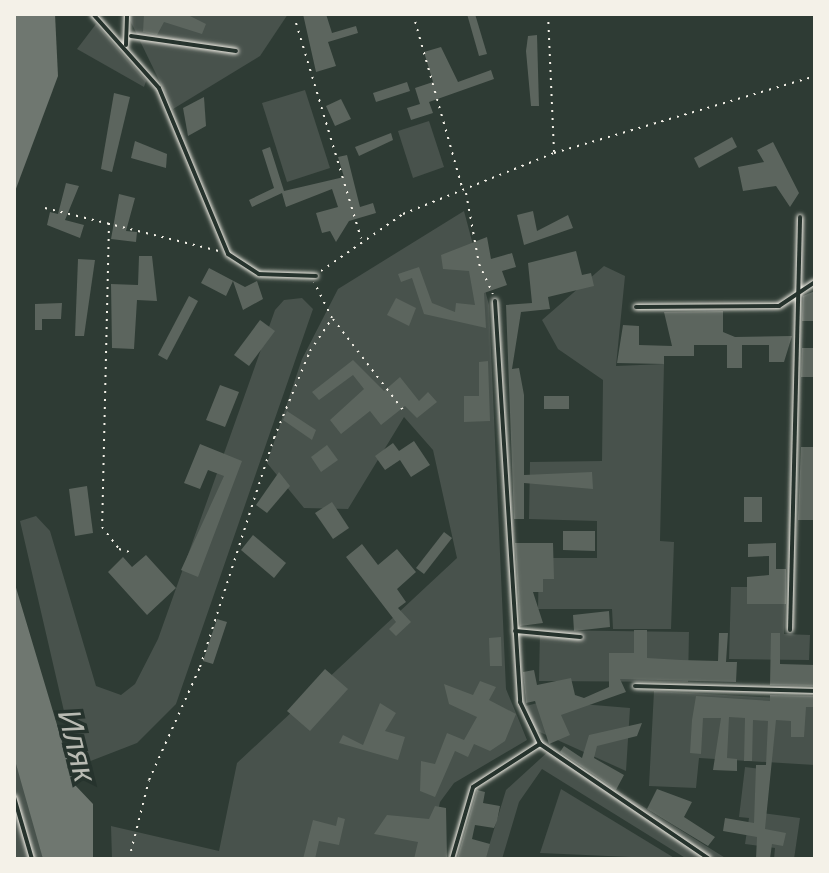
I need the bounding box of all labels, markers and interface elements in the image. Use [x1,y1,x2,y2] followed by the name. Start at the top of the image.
[45,707,99,787] water label: Иляк

